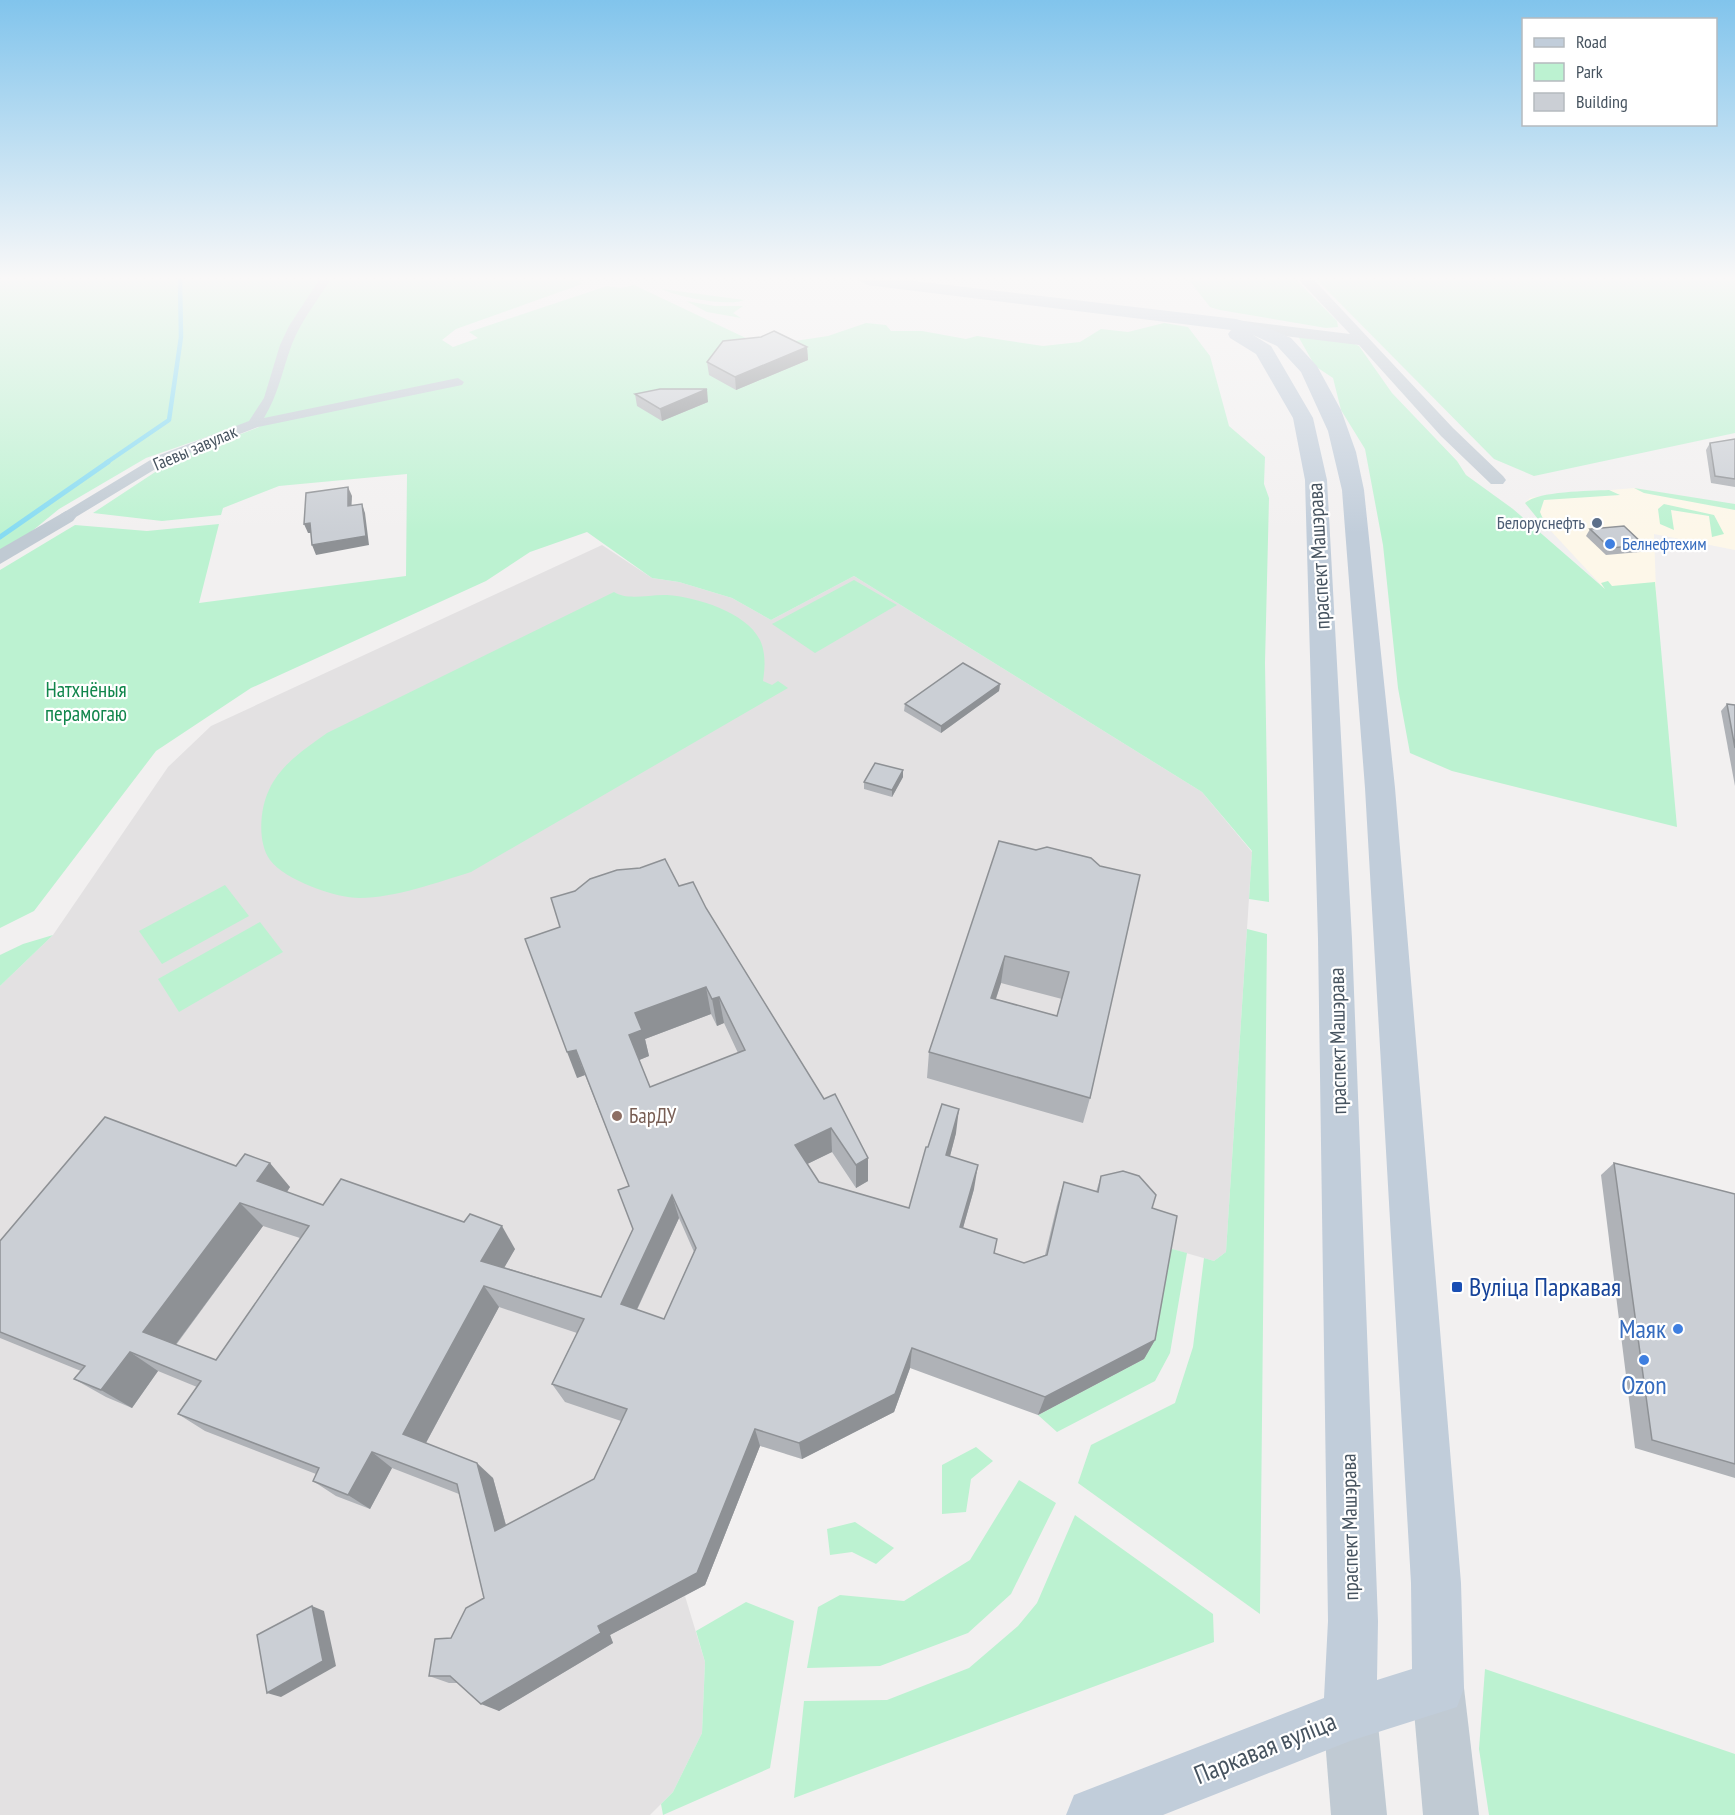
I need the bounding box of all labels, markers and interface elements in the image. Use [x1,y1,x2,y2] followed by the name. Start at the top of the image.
[1522,18,1717,126] legend
[1576,30,1607,53] text: Road
[1576,60,1603,83] text: Park
[1576,90,1628,113] text: Building
[149,420,240,476] street label: Гаевы завулак
[1301,482,1336,630] street label: праспект Машэрава
[1497,511,1585,534] place label: Белоруснефть
[1590,516,1604,530] marker: Белоруснефть
[1622,532,1707,555] place label: Белнефтехим
[1603,537,1617,551] marker: Белнефтехим
[45,676,127,727] park label: Натхнёныя перамогаю
[1323,967,1352,1115] street label: праспект Машэрава
[629,1102,677,1129] place label: БарДУ
[610,1109,624,1123] marker: БарДУ
[1469,1270,1621,1303] place label: Вуліца Паркавая
[1450,1280,1464,1294] marker: Вуліца Паркавая
[1619,1312,1666,1345] place label: Маяк
[1671,1322,1685,1336] marker: Маяк
[1637,1353,1651,1367] marker: Ozon
[1621,1368,1667,1401] place label: Ozon
[1335,1453,1364,1601] street label: праспект Машэрава
[1189,1704,1341,1791] street label: Паркавая вуліца

